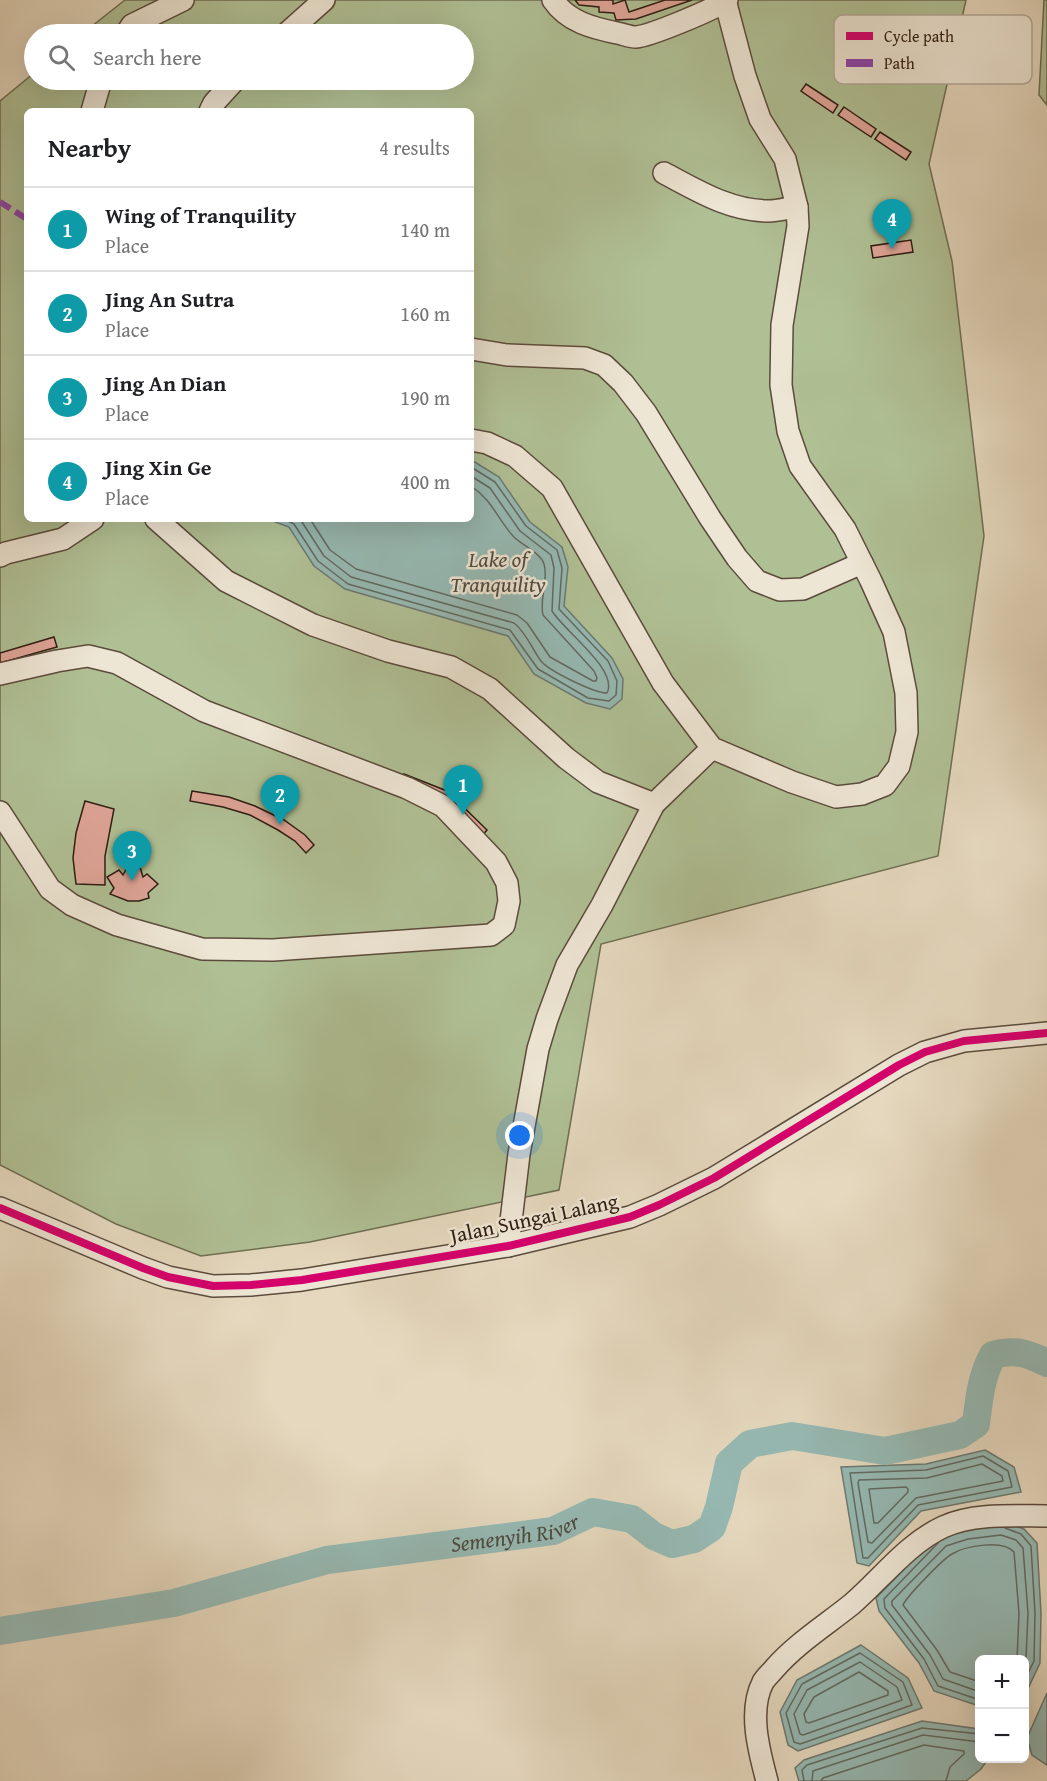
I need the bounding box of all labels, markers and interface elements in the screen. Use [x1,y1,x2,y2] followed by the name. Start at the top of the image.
[834,15,1032,84] legend
[24,24,474,90] search box
[884,24,954,48] text: Cycle path
[45,41,78,74] icon: search
[93,41,202,73] text: Search here
[884,51,915,75] text: Path
[48,128,131,167] text: Nearby
[379,133,450,162] text: 4 results
[105,199,296,231] text: Wing of Tranquility
[872,200,912,249] pin: 4
[62,215,73,244] text: 1
[400,215,450,244] text: 140 m
[105,231,149,260] text: Place
[105,283,234,315] text: Jing An Sutra
[62,299,73,328] text: 2
[400,299,450,328] text: 160 m
[105,315,149,344] text: Place
[105,367,226,399] text: Jing An Dian
[62,383,73,412] text: 3
[400,383,450,412] text: 190 m
[105,399,149,428] text: Place
[105,451,212,483] text: Jing Xin Ge
[62,467,73,496] text: 4
[400,467,450,496] text: 400 m
[105,483,149,512] text: Place
[450,543,546,600] water label: Lake of Tranquility
[444,766,482,815] pin: 1
[260,776,300,825] pin: 2
[112,832,152,881] pin: 3
[505,1121,534,1150] your location
[444,1185,622,1252] street label: Jalan Sungai Lalang
[449,1505,585,1560] water label: Semenyih River
[975,1655,1029,1763] map controls
[975,1655,1029,1709] button: +
[975,1709,1029,1763] button: −

